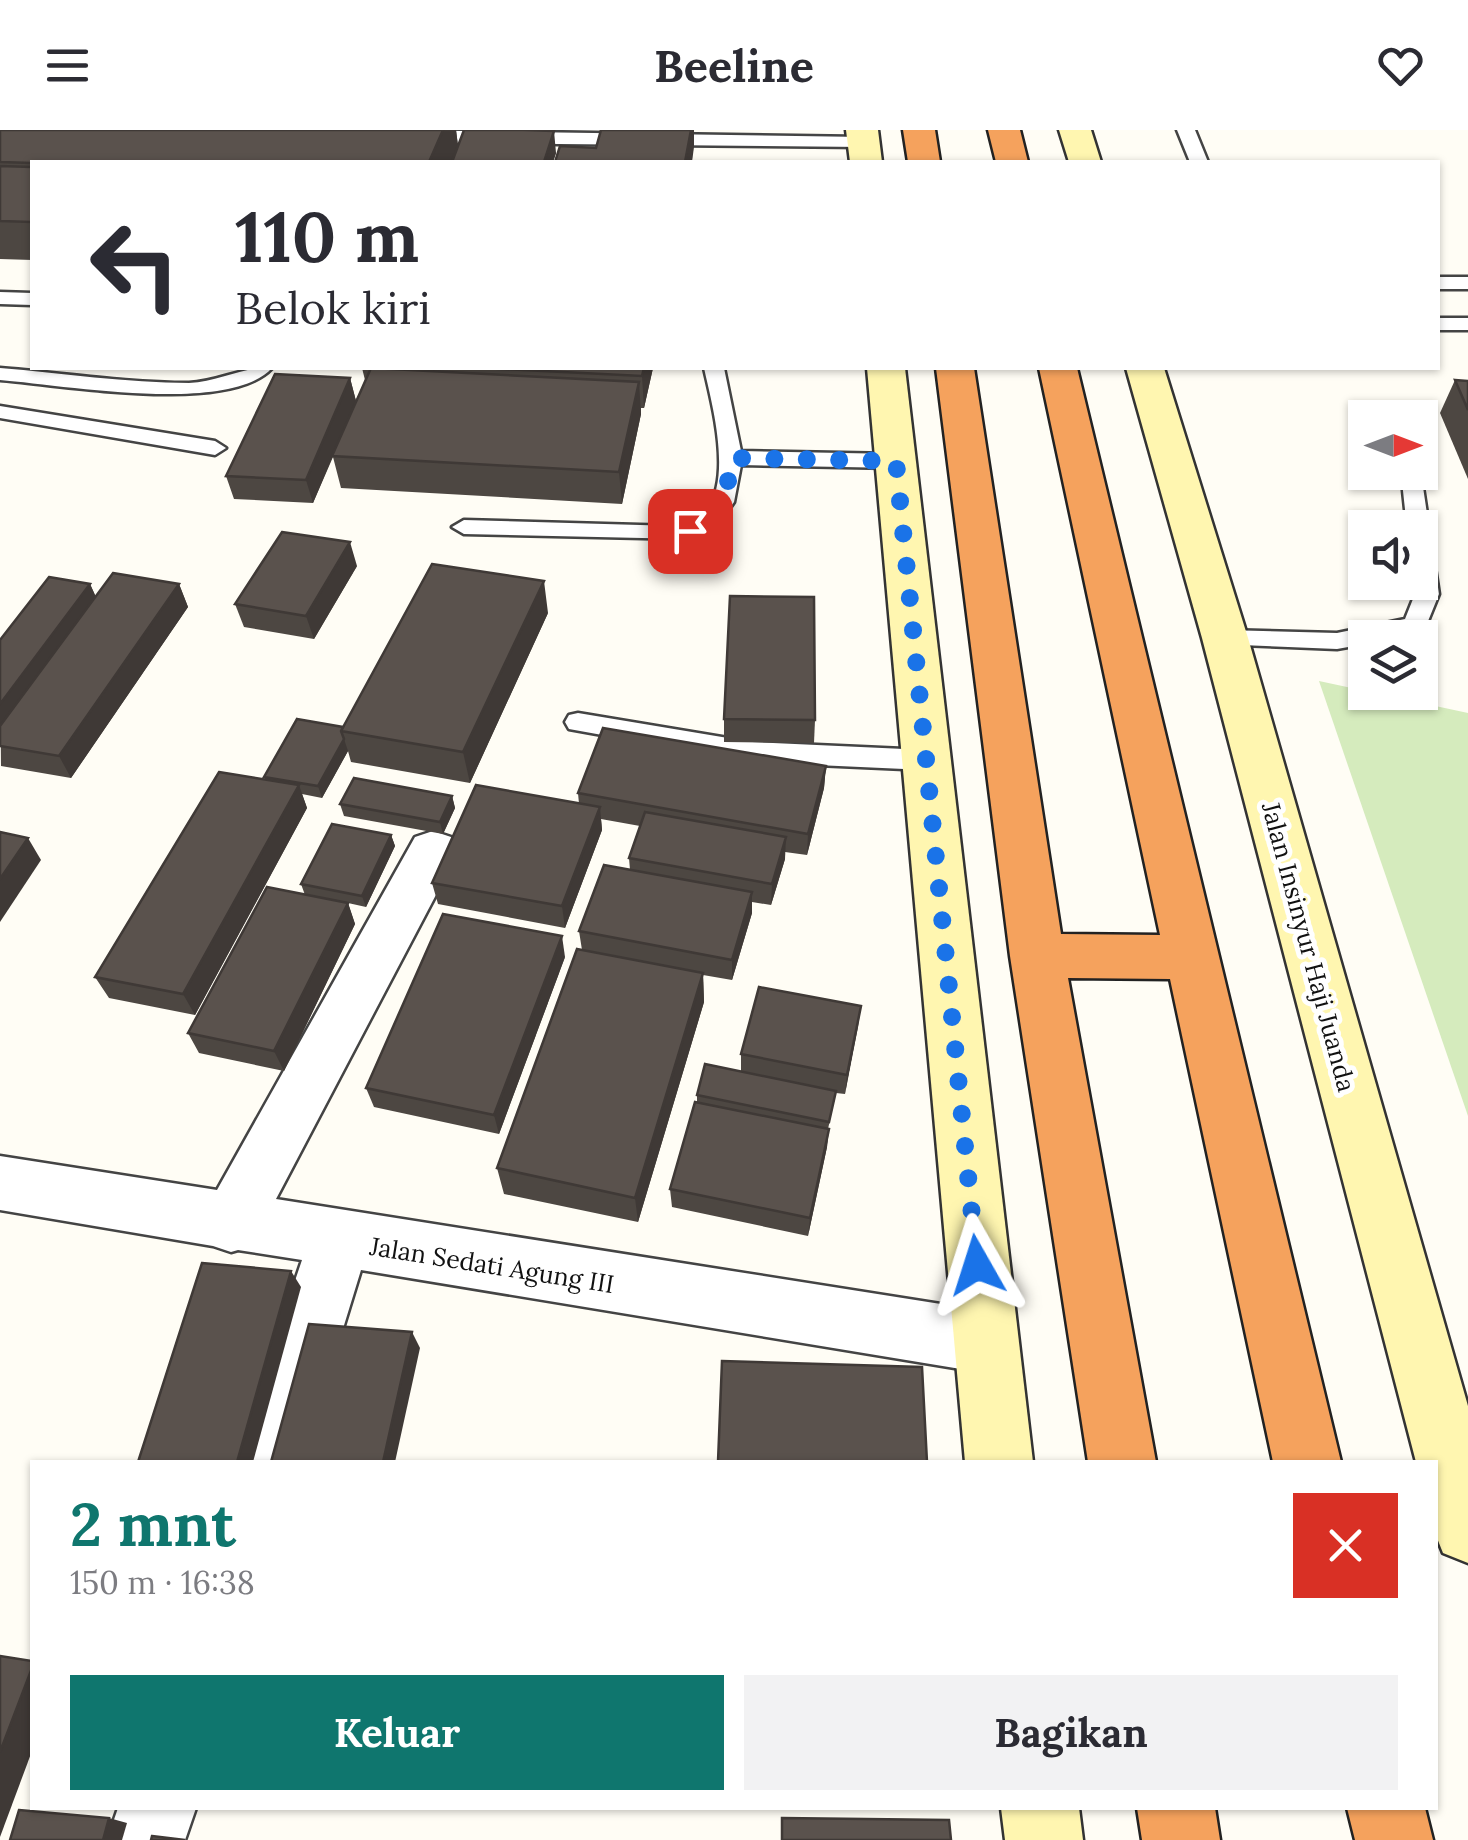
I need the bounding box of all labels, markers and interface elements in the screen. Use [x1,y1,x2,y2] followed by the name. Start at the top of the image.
[654,37,814,94] text: Beeline
[40,38,95,93] icon: menu
[1373,38,1428,93] icon: heart
[235,192,419,281] text: 110 m
[70,200,200,330] icon: left
[235,279,431,336] text: Belok kiri
[1348,400,1438,490] north arrow
[1348,400,1438,710] map controls
[648,489,733,574] pin
[663,504,718,559] icon: arrive
[1348,510,1438,600] button: sound
[1348,620,1438,710] button: layers
[1255,798,1363,1095] street label: Jalan Insinyur Haji Juanda
[925,1213,1029,1317] position arrow
[367,1230,616,1300] street label: Jalan Sedati Agung III
[70,1486,236,1562] text: 2 mnt
[1293,1493,1398,1598] button: close
[70,1562,255,1603] text: 150 m · 16:38
[70,1675,724,1790] button: Keluar
[744,1675,1398,1790] button: Bagikan

